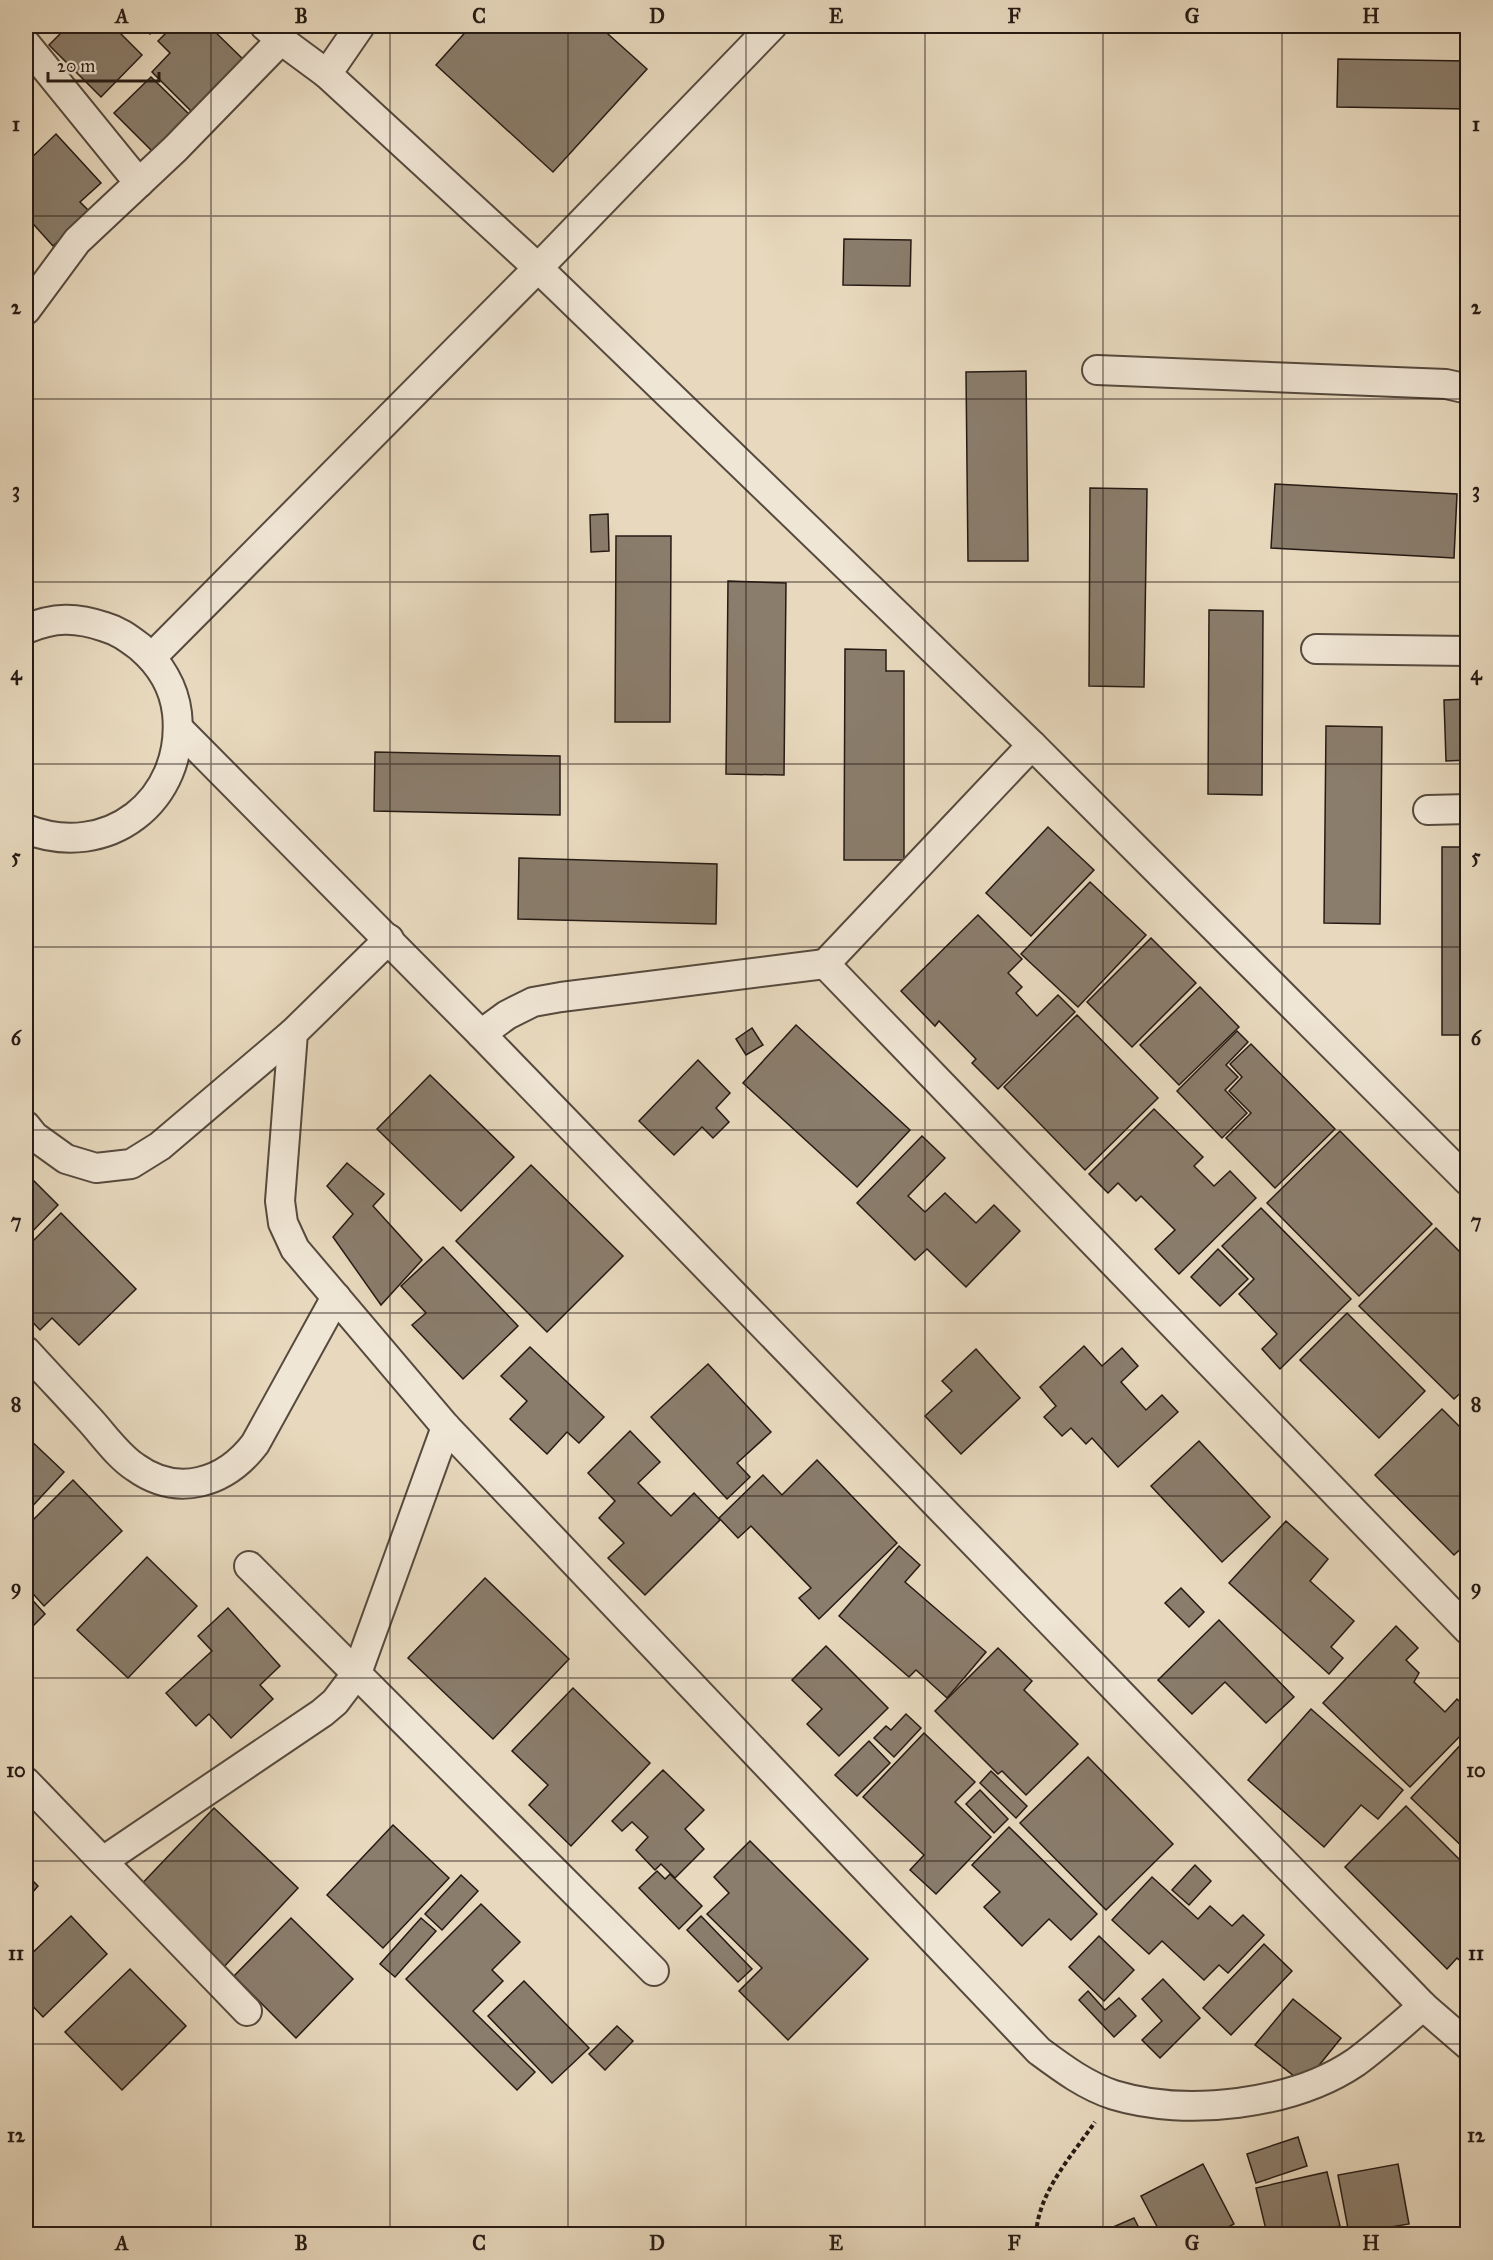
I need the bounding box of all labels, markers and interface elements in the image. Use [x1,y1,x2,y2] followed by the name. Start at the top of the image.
[113,4,129,28] text: A
[294,4,308,28] text: B
[472,4,486,28] text: C
[649,4,665,28] text: D
[829,4,844,28] text: E
[1007,4,1021,28] text: F
[1185,4,1200,28] text: G
[1362,4,1380,28] text: H
[48,45,159,83] scale bar
[57,55,95,77] text: 20 m
[12,112,20,136] text: 1
[1472,112,1480,136] text: 1
[11,295,22,319] text: 2
[1471,295,1482,319] text: 2
[12,478,20,503] text: 3
[1472,478,1480,503] text: 3
[10,661,22,686] text: 4
[1470,661,1482,686] text: 4
[11,844,21,868] text: 5
[1471,844,1481,868] text: 5
[11,1026,23,1050] text: 6
[1471,1026,1483,1050] text: 6
[11,1209,22,1233] text: 7
[1471,1209,1482,1233] text: 7
[11,1392,21,1416] text: 8
[1471,1392,1481,1416] text: 8
[11,1575,21,1600] text: 9
[1471,1575,1481,1600] text: 9
[6,1758,26,1782] text: 10
[1466,1758,1486,1782] text: 10
[8,1941,24,1965] text: 11
[1468,1941,1484,1965] text: 11
[7,2123,26,2147] text: 12
[1467,2123,1486,2147] text: 12
[113,2231,129,2255] text: A
[294,2231,308,2255] text: B
[472,2231,486,2255] text: C
[649,2231,665,2255] text: D
[829,2231,844,2255] text: E
[1007,2231,1021,2255] text: F
[1185,2231,1200,2255] text: G
[1362,2231,1380,2255] text: H

